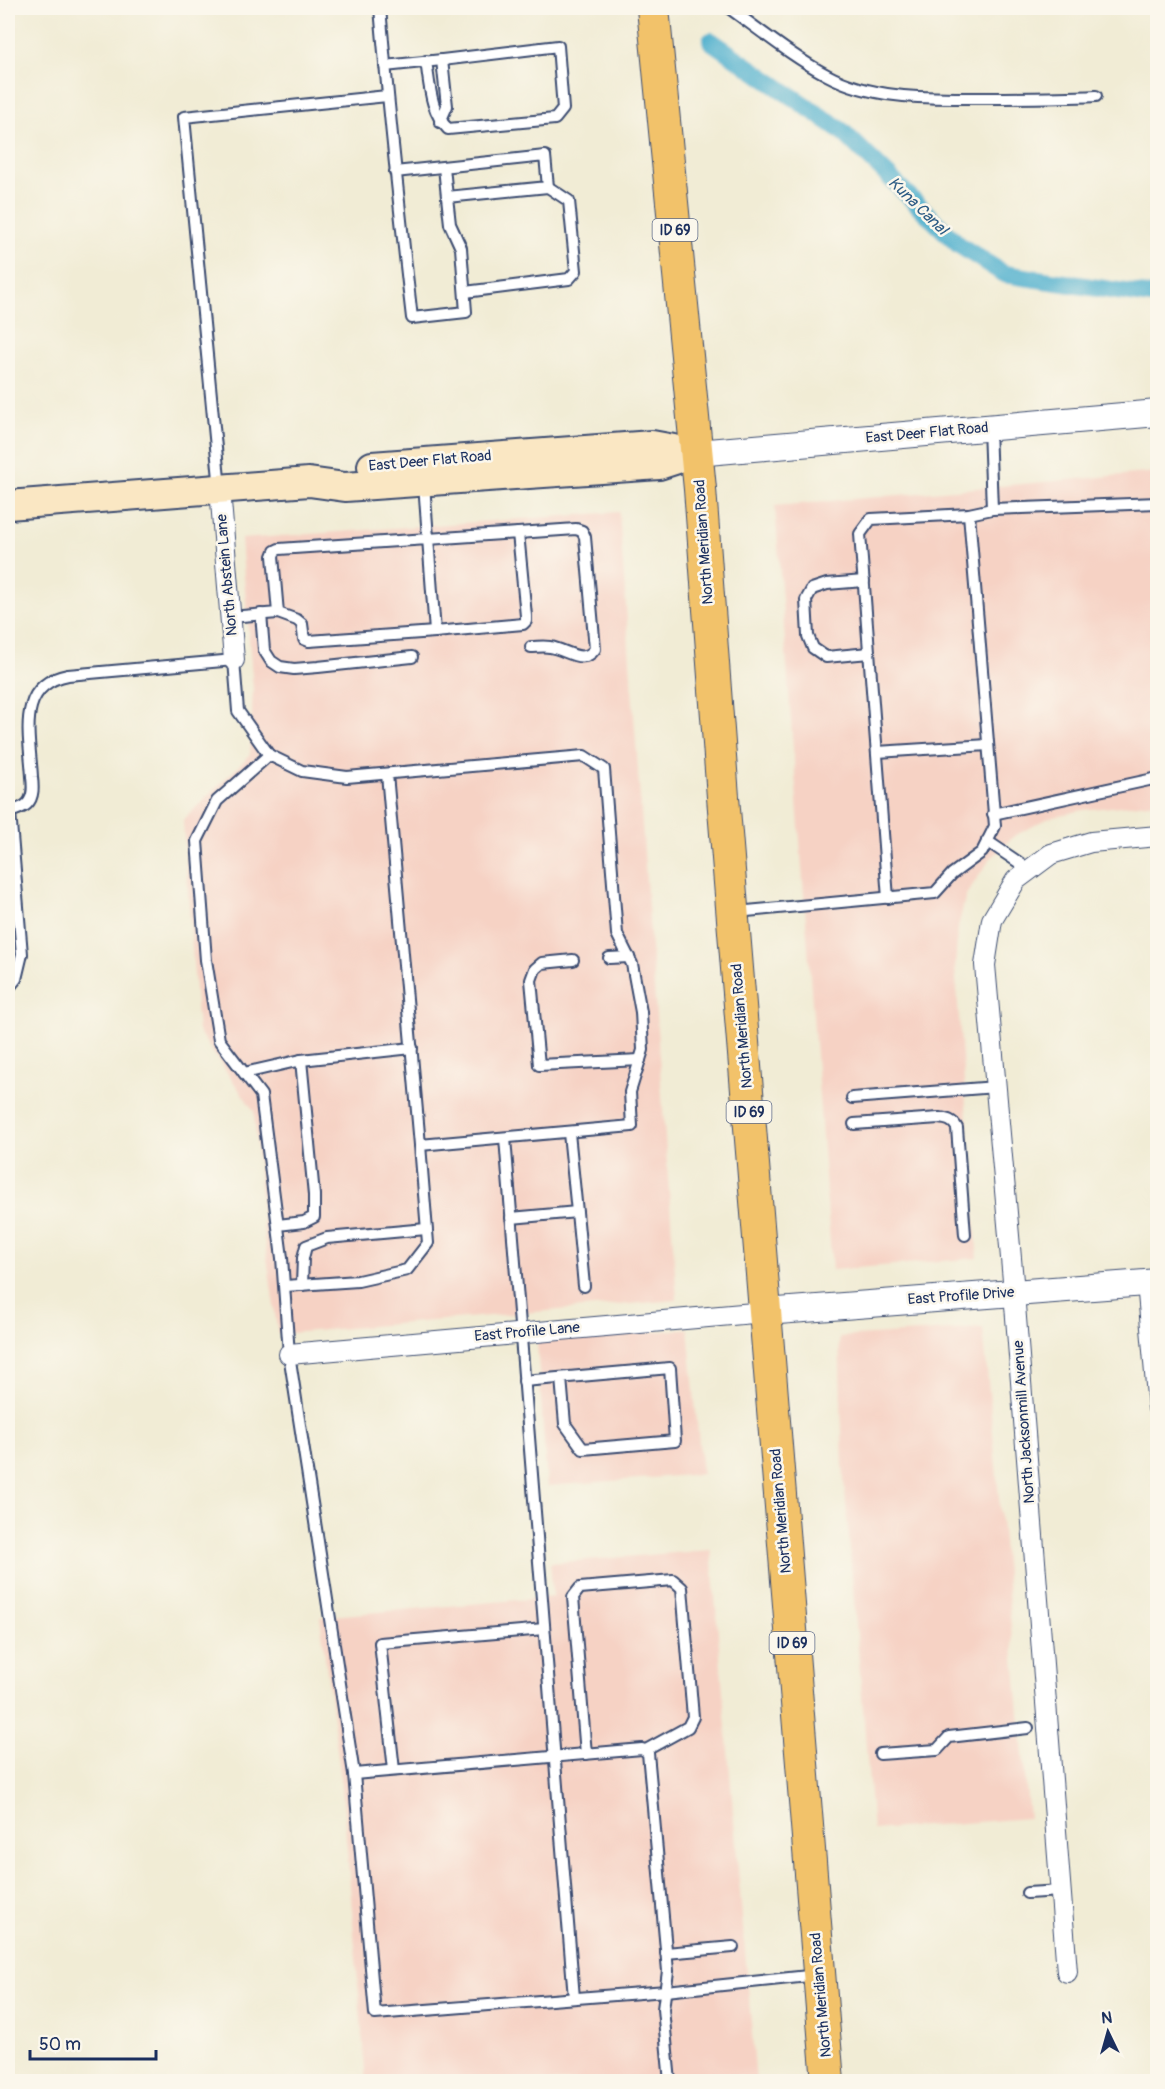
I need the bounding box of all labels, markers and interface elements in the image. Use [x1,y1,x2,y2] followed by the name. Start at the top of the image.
[884,173,953,241] water label: Kuna Canal
[652,219,698,241] road number: ID 69
[865,418,989,448] street label: East Deer Flat Road
[368,446,492,476] street label: East Deer Flat Road
[690,479,718,605] street label: North Meridian Road
[212,513,242,637] street label: North Abstein Lane
[727,963,757,1089] street label: North Meridian Road
[726,1101,771,1123] road number: ID 69
[907,1283,1016,1309] street label: East Profile Drive
[474,1318,581,1346] street label: East Profile Lane
[1009,1339,1039,1504] street label: North Jacksonmill Avenue
[766,1448,796,1574] street label: North Meridian Road
[770,1632,814,1654] road number: ID 69
[806,1932,836,2058] street label: North Meridian Road
[1078,2002,1138,2062] north arrow
[1101,2008,1113,2028] text: N
[30,2023,156,2061] scale bar
[39,2033,81,2056] text: 50 m

